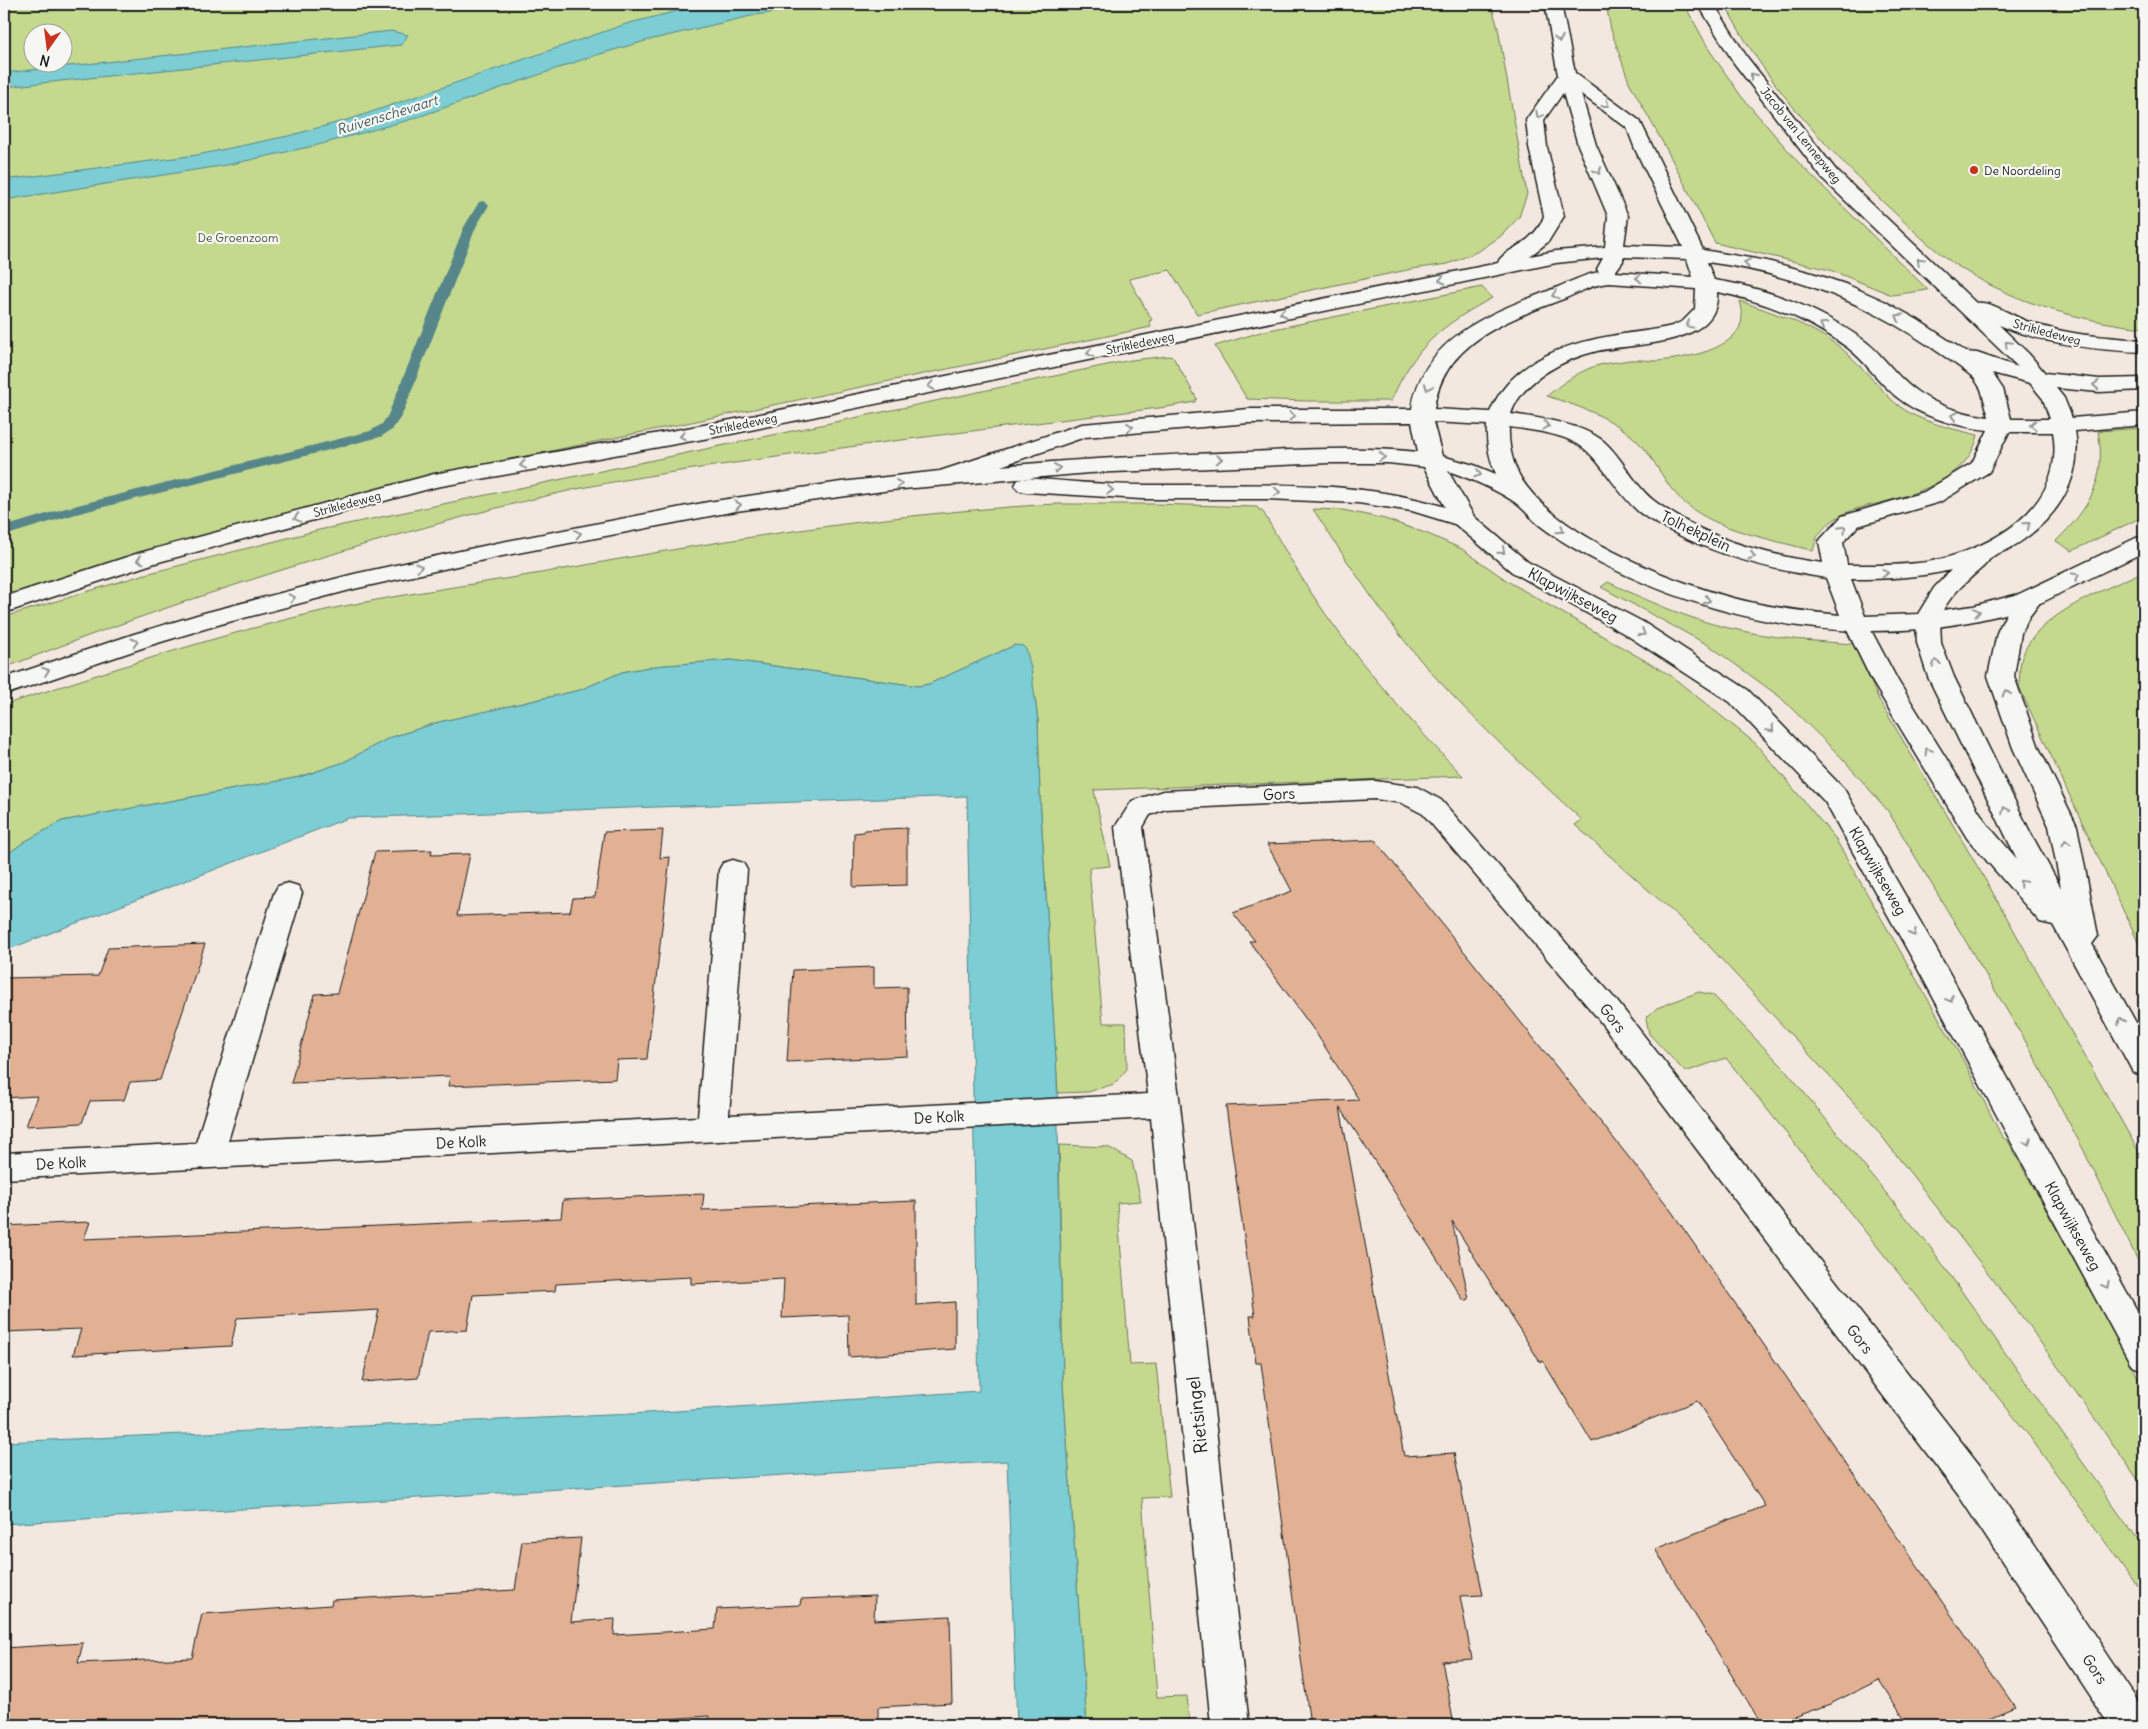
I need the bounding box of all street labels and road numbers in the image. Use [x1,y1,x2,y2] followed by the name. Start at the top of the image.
[1757,84,1845,186] street label: Jacob van Lennepweg
[2012,316,2082,348] street label: Strikledeweg
[1104,328,1176,358] street label: Strikledeweg
[707,410,779,438] street label: Strikledeweg
[312,488,382,520] street label: Strikledeweg
[1658,507,1734,556] street label: Tolhekplein
[1525,563,1621,627] street label: Klapwijkseweg
[1262,784,1296,804] street label: Gors
[1845,823,1911,919] street label: Klapwijkseweg
[1596,999,1631,1037] street label: Gors
[913,1106,965,1128] street label: De Kolk
[435,1131,487,1153] street label: De Kolk
[35,1152,87,1174] street label: De Kolk
[2041,1178,2105,1274] street label: Klapwijkseweg
[1843,1320,1878,1358] street label: Gors
[1182,1375,1212,1455] street label: Rietsingel
[2078,1650,2112,1688] street label: Gors

